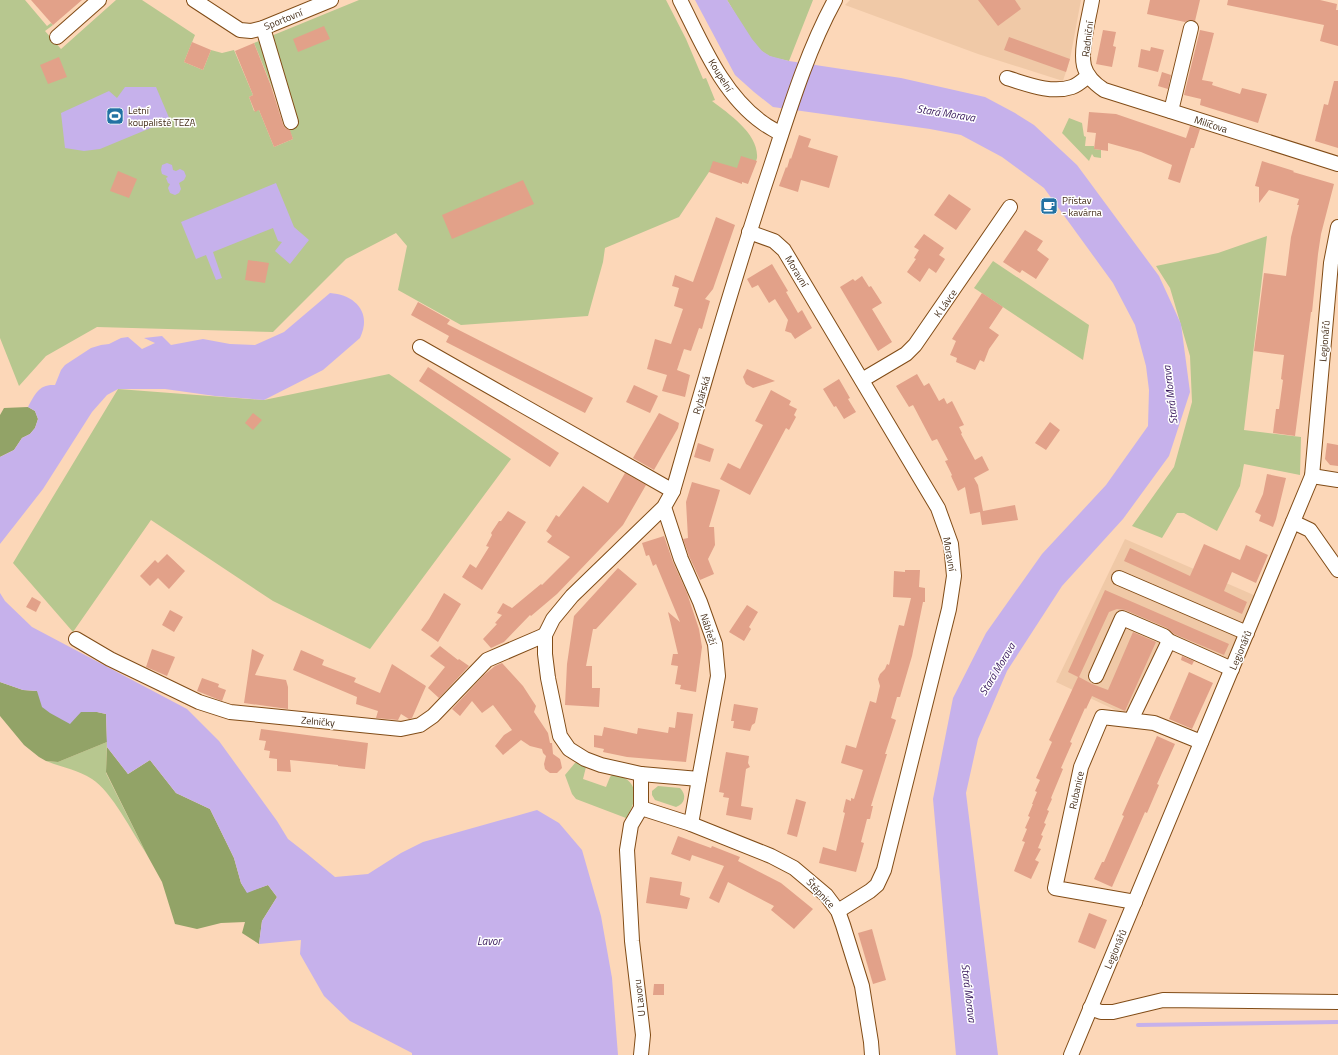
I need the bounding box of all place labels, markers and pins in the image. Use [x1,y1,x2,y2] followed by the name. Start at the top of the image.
[128,103,196,130] place label: Letní koupaliště TEZA
[105,106,125,126] sports icon: Letní koupaliště TEZA
[1062,193,1102,220] place label: Přístav - kavárna
[1039,196,1059,216] cafe icon: Přístav - kavárna

